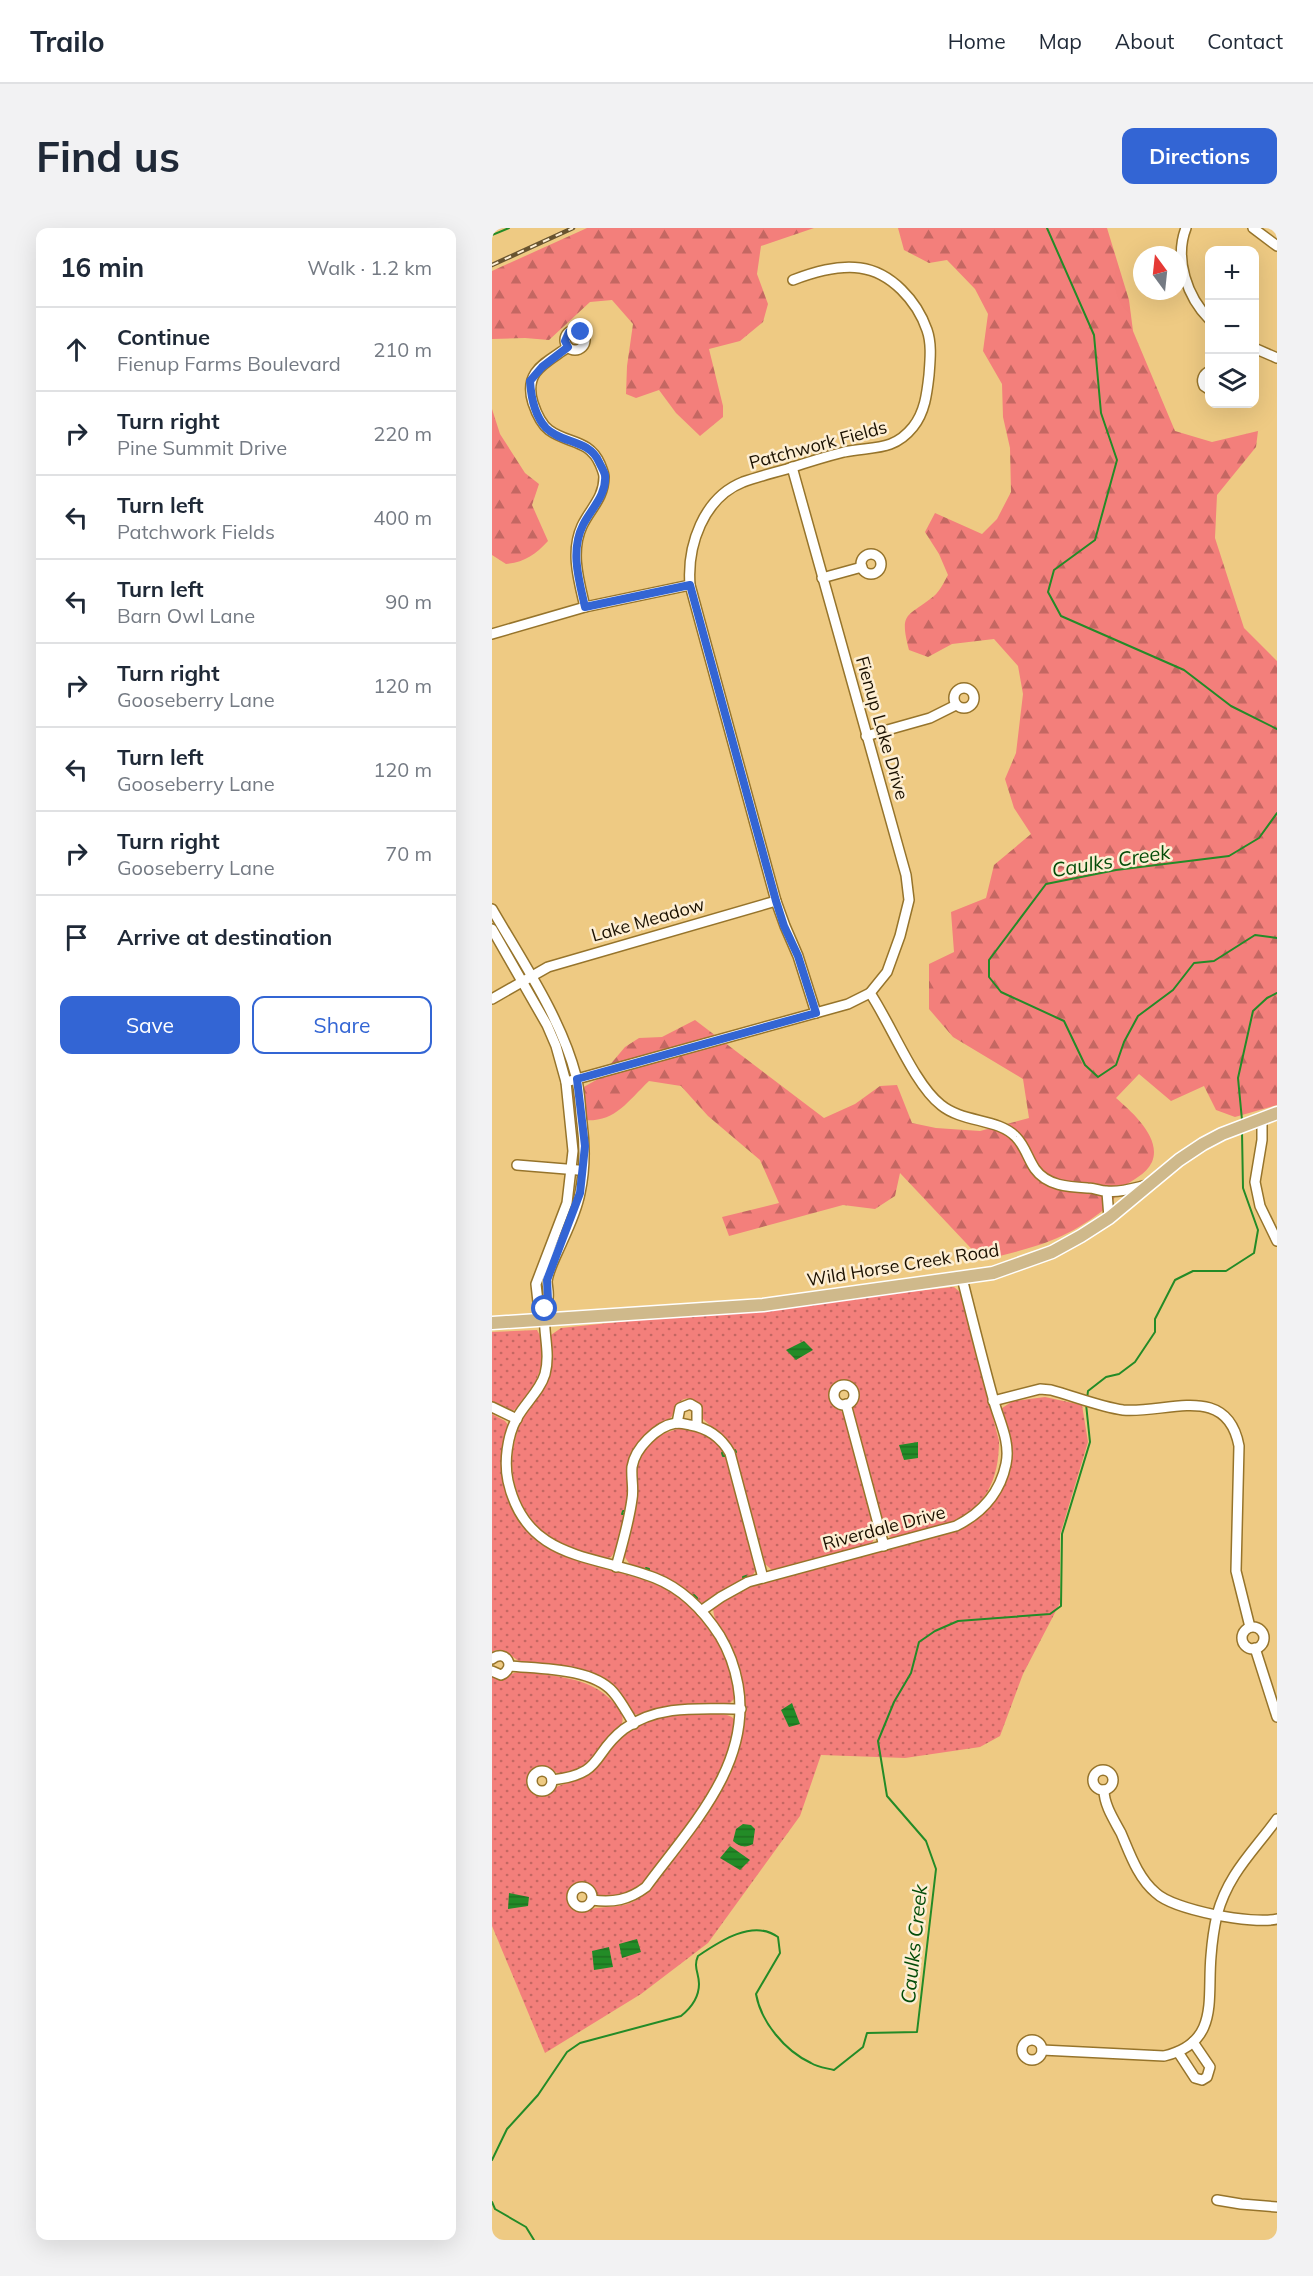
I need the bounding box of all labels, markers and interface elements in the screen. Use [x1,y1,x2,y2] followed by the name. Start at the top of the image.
[30,24,105,59] text: Trailo
[948,28,1006,54] text: Home
[1039,28,1082,54] text: Map
[1115,28,1174,54] text: About
[1207,28,1283,54] text: Contact
[1122,128,1277,184] button: Directions
[36,130,180,183] text: Find us
[1133,246,1187,300] north arrow
[1205,246,1259,408] map controls
[1205,246,1259,300] button: +
[60,251,144,284] text: 16 min
[307,255,432,280] text: Walk · 1.2 km
[1205,300,1259,354] button: −
[567,318,593,344] route end
[117,323,210,351] text: Continue
[60,333,93,366] icon: ahead
[373,337,432,362] text: 210 m
[117,351,341,376] text: Fienup Farms Boulevard
[1205,354,1259,408] button: layers
[117,407,220,435] text: Turn right
[746,415,890,474] street label: Patchwork Fields
[60,417,93,450] icon: right
[373,421,432,446] text: 220 m
[117,435,287,460] text: Pine Summit Drive
[117,491,204,519] text: Turn left
[60,501,93,534] icon: left
[373,505,432,530] text: 400 m
[117,519,275,544] text: Patchwork Fields
[117,575,204,603] text: Turn left
[60,585,93,618] icon: left
[385,589,432,614] text: 90 m
[117,603,255,628] text: Barn Owl Lane
[851,653,914,802] street label: Fienup Lake Drive
[117,659,220,687] text: Turn right
[60,669,93,702] icon: right
[373,673,432,698] text: 120 m
[117,687,275,712] text: Gooseberry Lane
[117,743,204,771] text: Turn left
[60,753,93,786] icon: left
[373,757,432,782] text: 120 m
[117,771,275,796] text: Gooseberry Lane
[117,827,220,855] text: Turn right
[60,837,93,870] icon: right
[1050,839,1173,882] water label: Caulks Creek
[385,841,432,866] text: 70 m
[117,855,275,880] text: Gooseberry Lane
[589,892,707,947] street label: Lake Meadow
[60,921,93,954] icon: arrive
[117,923,332,951] text: Arrive at destination
[60,996,240,1054] button: Save
[252,996,432,1054] button: Share
[805,1238,1001,1291] street label: Wild Horse Creek Road
[531,1295,557,1321] route start
[820,1500,948,1555] street label: Riverdale Drive
[895,1882,932,2005] water label: Caulks Creek

